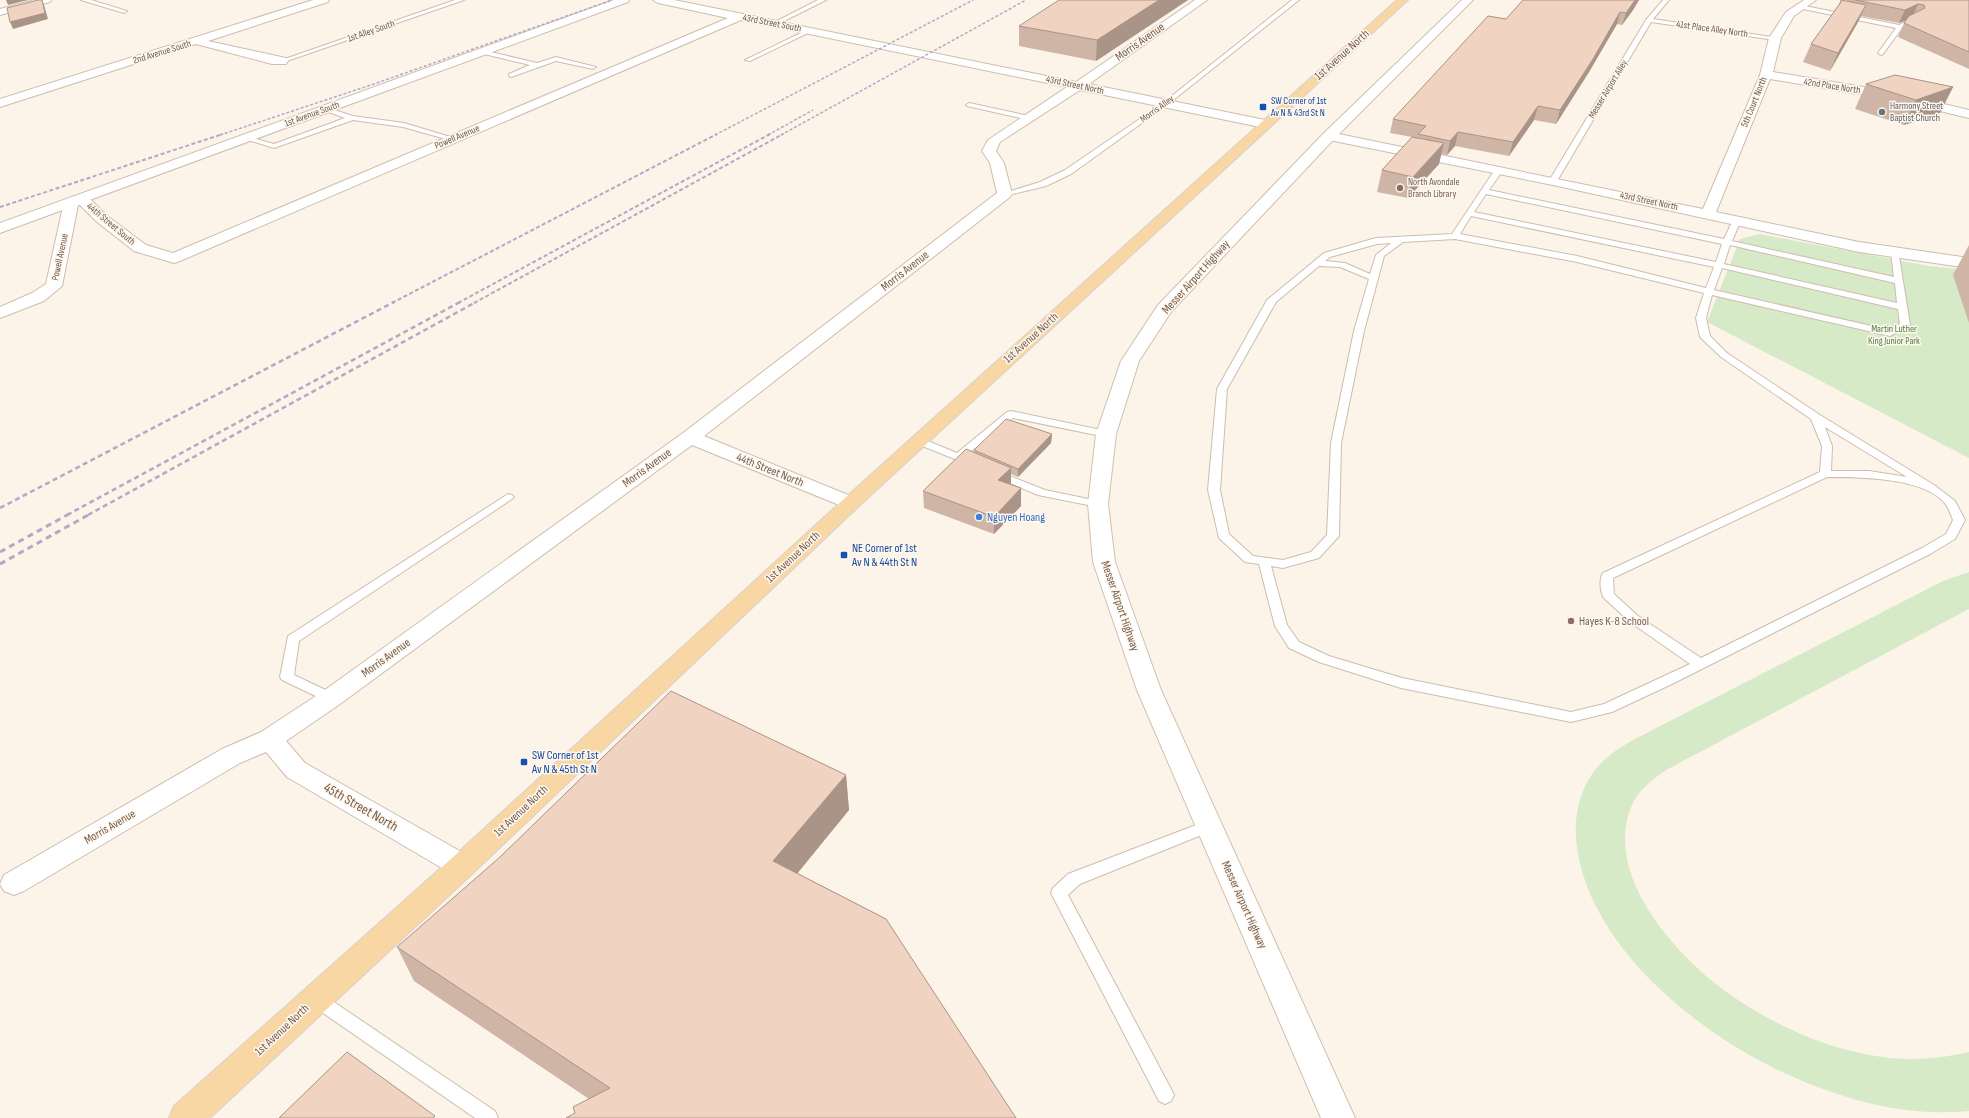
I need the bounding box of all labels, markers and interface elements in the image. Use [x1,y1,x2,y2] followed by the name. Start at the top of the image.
[742,11,802,35] street label: 43rd Street South
[346,17,396,45] street label: 1st Alley South
[1675,18,1749,40] street label: 41st Place Alley North
[1112,19,1168,64] street label: Morris Avenue
[1311,26,1373,84] street label: 1st Avenue North
[131,37,193,67] street label: 2nd Avenue South
[1586,57,1630,121] street label: Messer Airport Alley
[1045,73,1105,97] street label: 43rd Street North
[1738,75,1770,129] street label: 5th Court North
[1803,76,1861,96] street label: 42nd Place North
[1138,93,1176,125] street label: Morris Alley
[1270,95,1327,119] place label: SW Corner of 1st Av N & 43rd St N
[283,98,341,130] street label: 1st Avenue South
[1890,100,1943,124] place label: Harmony Street Baptist Church
[1258,102,1268,112] marker: SW Corner of 1st Av N & 43rd St N
[1877,107,1887,117] marker: Harmony Street Baptist Church
[433,122,481,152] street label: Powell Avenue
[1408,176,1459,200] place label: North Avondale Branch Library
[1395,183,1405,193] marker: North Avondale Branch Library
[1619,189,1679,213] street label: 43rd Street North
[84,200,138,248] street label: 44th Street South
[49,232,71,282] street label: Powell Avenue
[1159,237,1233,317] street label: Messer Airport Highway
[878,248,932,294] street label: Morris Avenue
[1000,309,1062,367] street label: 1st Avenue North
[1868,323,1920,347] park label: Martin Luther King Junior Park
[620,445,675,491] street label: Morris Avenue
[734,450,806,490] street label: 44th Street North
[987,510,1045,525] place label: Nguyen Hoang
[974,512,984,522] marker: Nguyen Hoang
[763,528,823,586] street label: 1st Avenue North
[851,541,917,570] place label: NE Corner of 1st Av N & 44th St N
[839,550,849,560] marker: NE Corner of 1st Av N & 44th St N
[1098,559,1143,653] street label: Messer Airport Highway
[1579,614,1649,629] place label: Hayes K-8 School
[1566,616,1576,626] marker: Hayes K-8 School
[359,635,414,681] street label: Morris Avenue
[531,748,599,777] place label: SW Corner of 1st Av N & 45th St N
[519,757,529,767] marker: SW Corner of 1st Av N & 45th St N
[321,779,401,835] street label: 45th Street North
[491,782,551,840] street label: 1st Avenue North
[82,806,138,848] street label: Morris Avenue
[1218,859,1270,952] street label: Messer Airport Highway
[252,1001,312,1059] street label: 1st Avenue North

